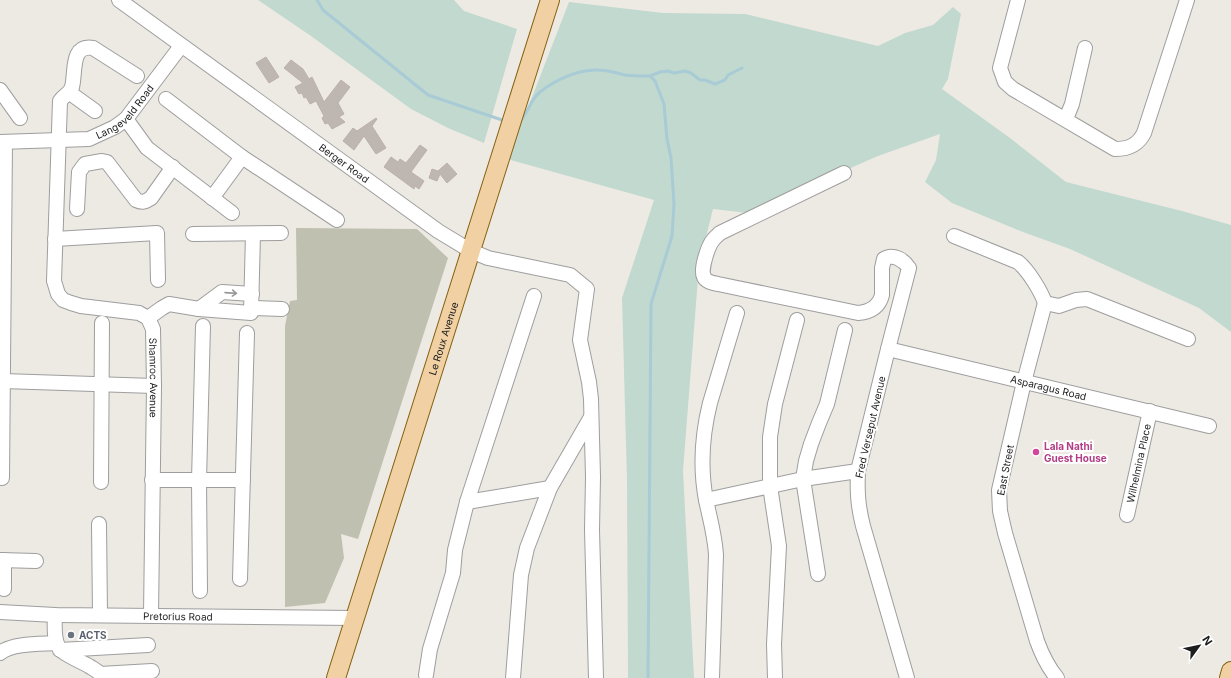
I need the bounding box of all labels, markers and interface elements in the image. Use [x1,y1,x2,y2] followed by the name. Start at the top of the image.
[94,82,156,141] street label: Langeveld Road
[317,141,371,185] street label: Berger Road
[224,289,237,297] one-way arrow
[426,300,460,377] street label: Le Roux Avenue
[147,338,160,418] street label: Shamroc Avenue
[1009,373,1088,402] street label: Asparagus Road
[852,375,888,479] street label: Fred Verseput Avenue
[1124,423,1153,504] street label: Wilhelmina Place
[1044,440,1107,464] place label: Lala Nathi Guest House
[994,443,1016,496] street label: East Street
[1031,447,1041,457] marker: Lala Nathi Guest House
[143,610,213,623] street label: Pretorius Road
[1179,626,1219,666] north arrow
[79,629,107,641] place label: ACTS
[66,630,76,640] marker: ACTS
[1199,633,1216,648] text: N

